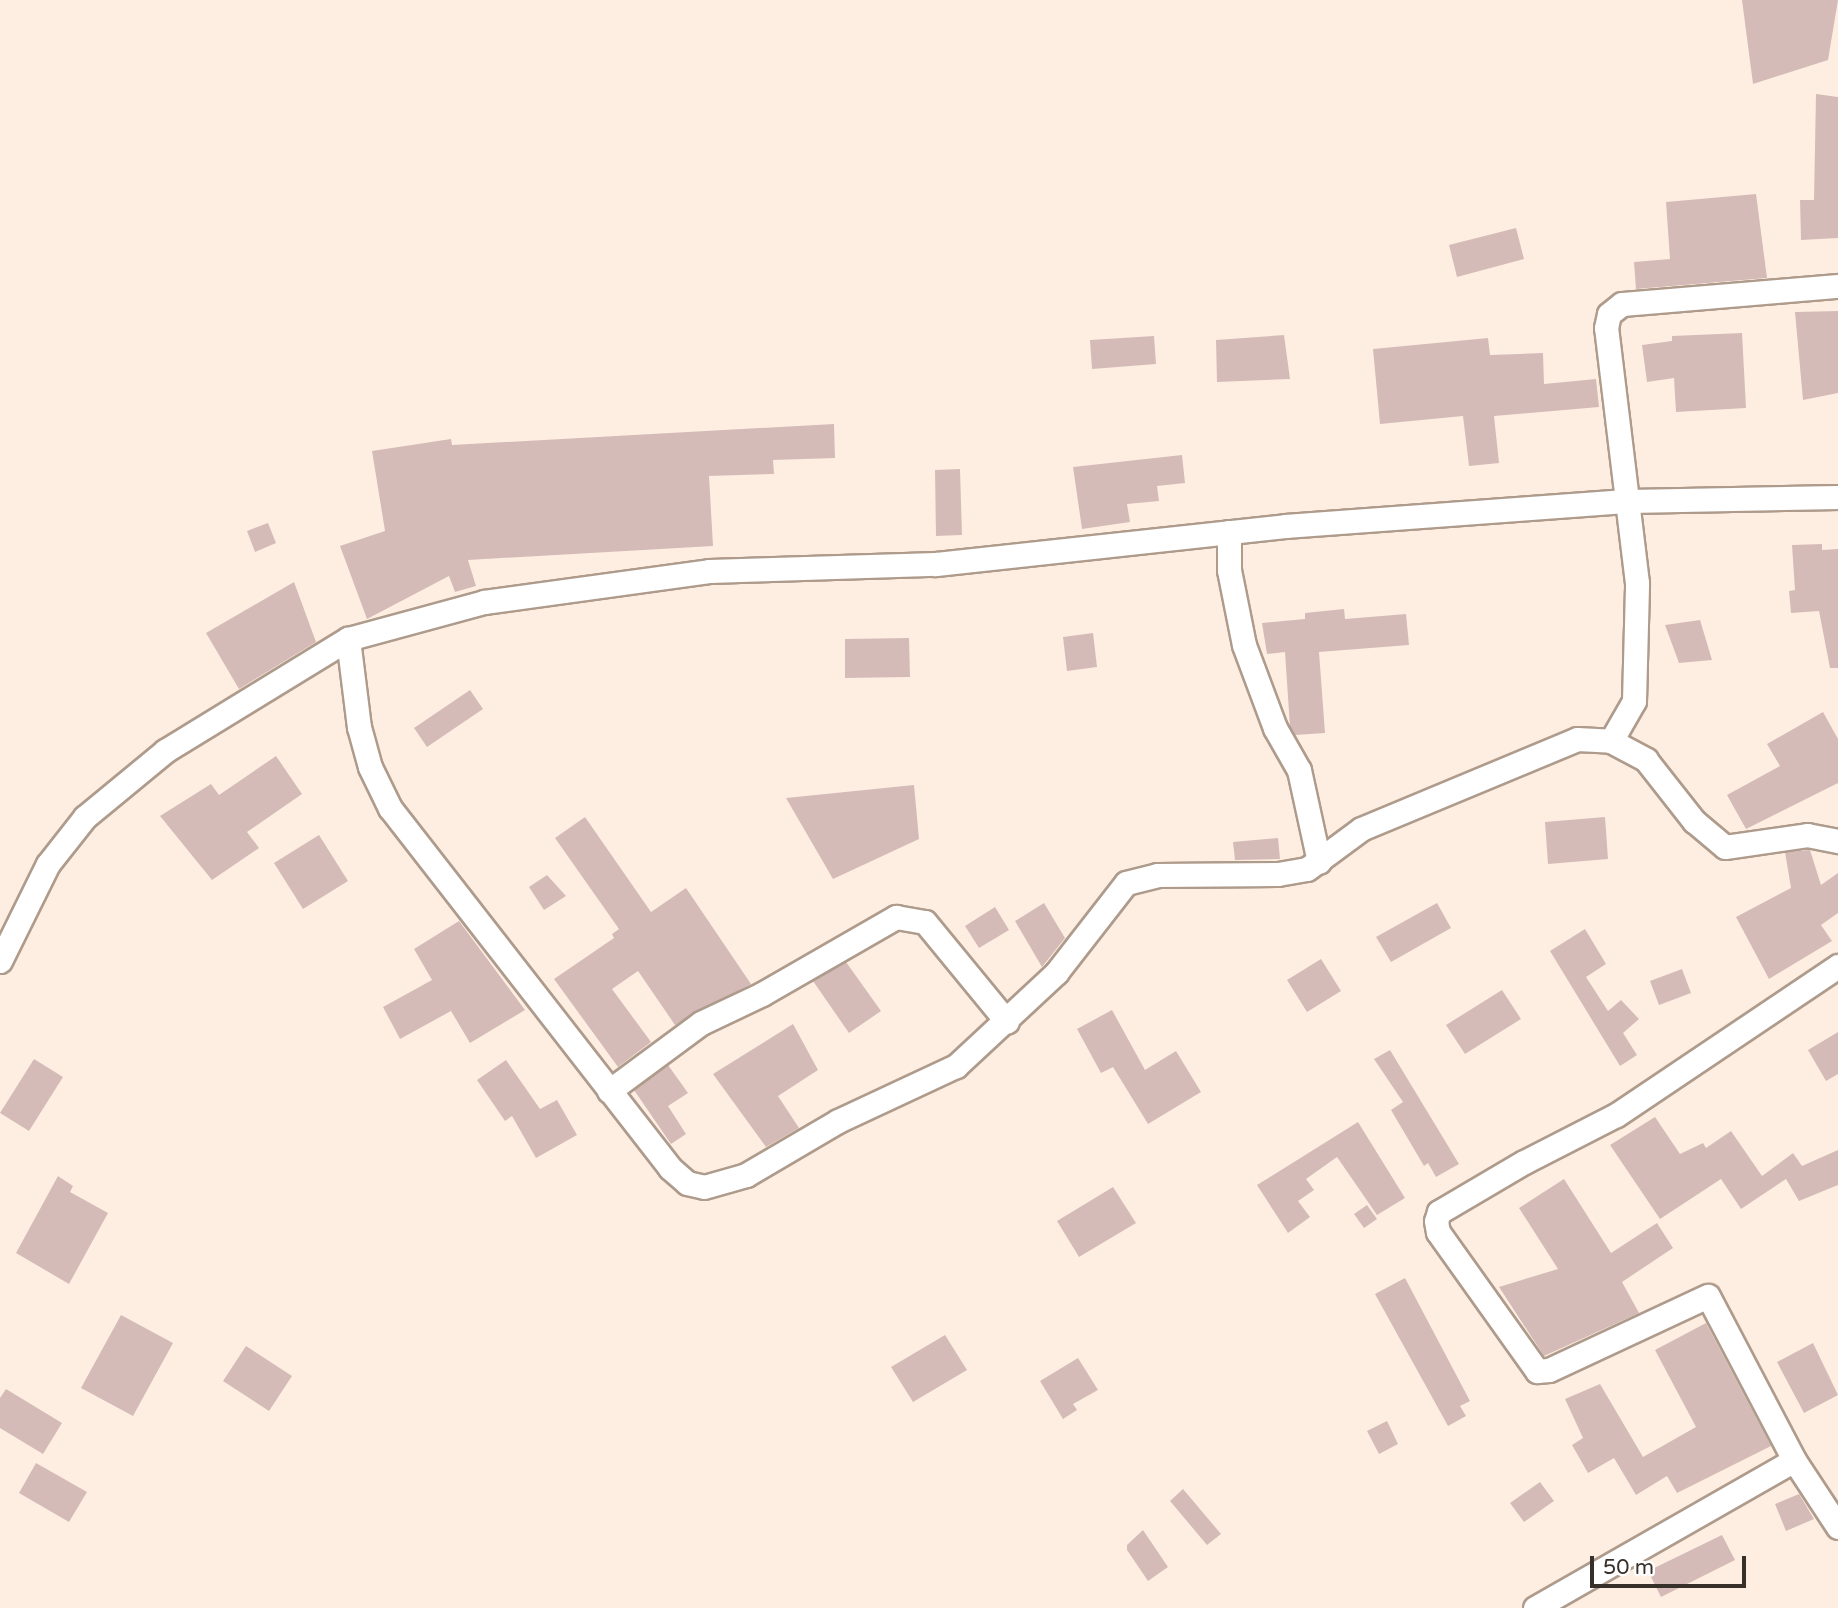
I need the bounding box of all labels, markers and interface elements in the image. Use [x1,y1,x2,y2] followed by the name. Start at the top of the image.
[1593,1542,1749,1586] scale bar
[1603,1555,1654,1580] text: 50 m

